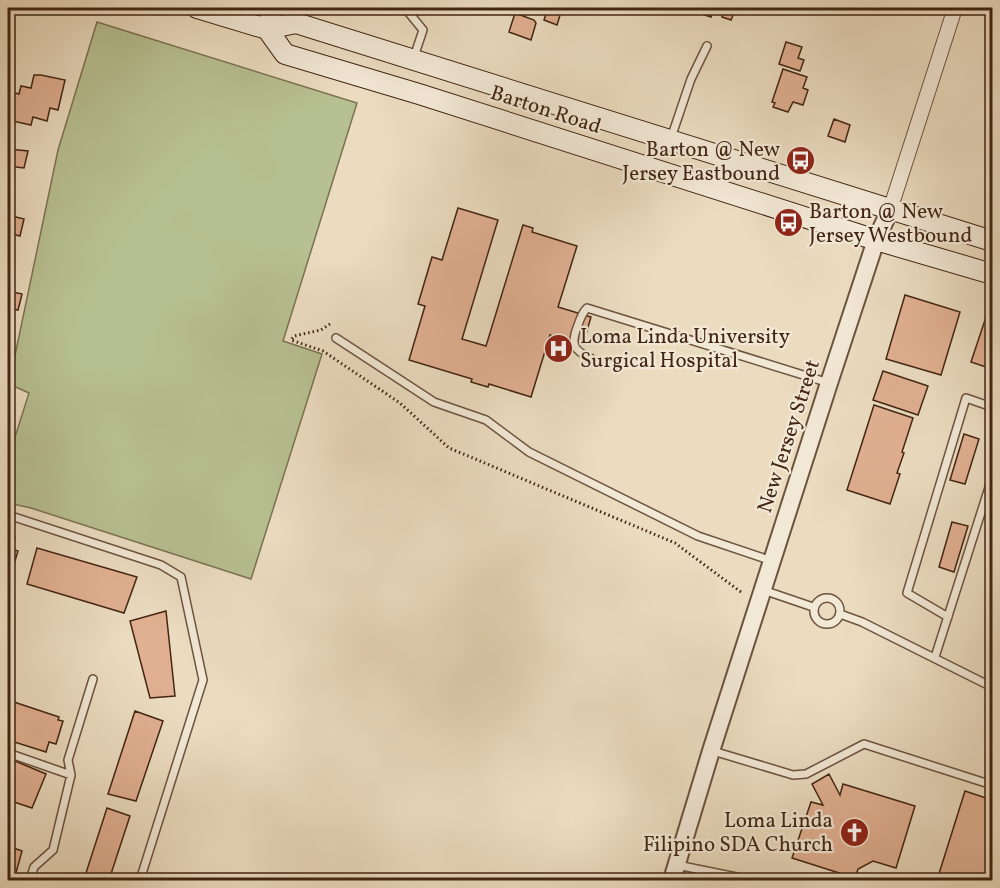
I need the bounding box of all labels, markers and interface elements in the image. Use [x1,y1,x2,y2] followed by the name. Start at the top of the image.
[486,79,605,142] street label: Barton Road
[622,136,780,189] place label: Barton @ New Jersey Eastbound
[785,145,817,177] bus stop icon: Barton @ New Jersey Eastbound
[809,198,972,251] place label: Barton @ New Jersey Westbound
[772,207,804,239] bus stop icon: Barton @ New Jersey Westbound
[580,323,791,376] place label: Loma Linda University Surgical Hospital
[543,332,575,364] hospital icon: Loma Linda University Surgical Hospital
[751,356,828,517] street label: New Jersey Street
[643,807,833,860] place label: Loma Linda Filipino SDA Church
[838,816,870,848] church icon: Loma Linda Filipino SDA Church

